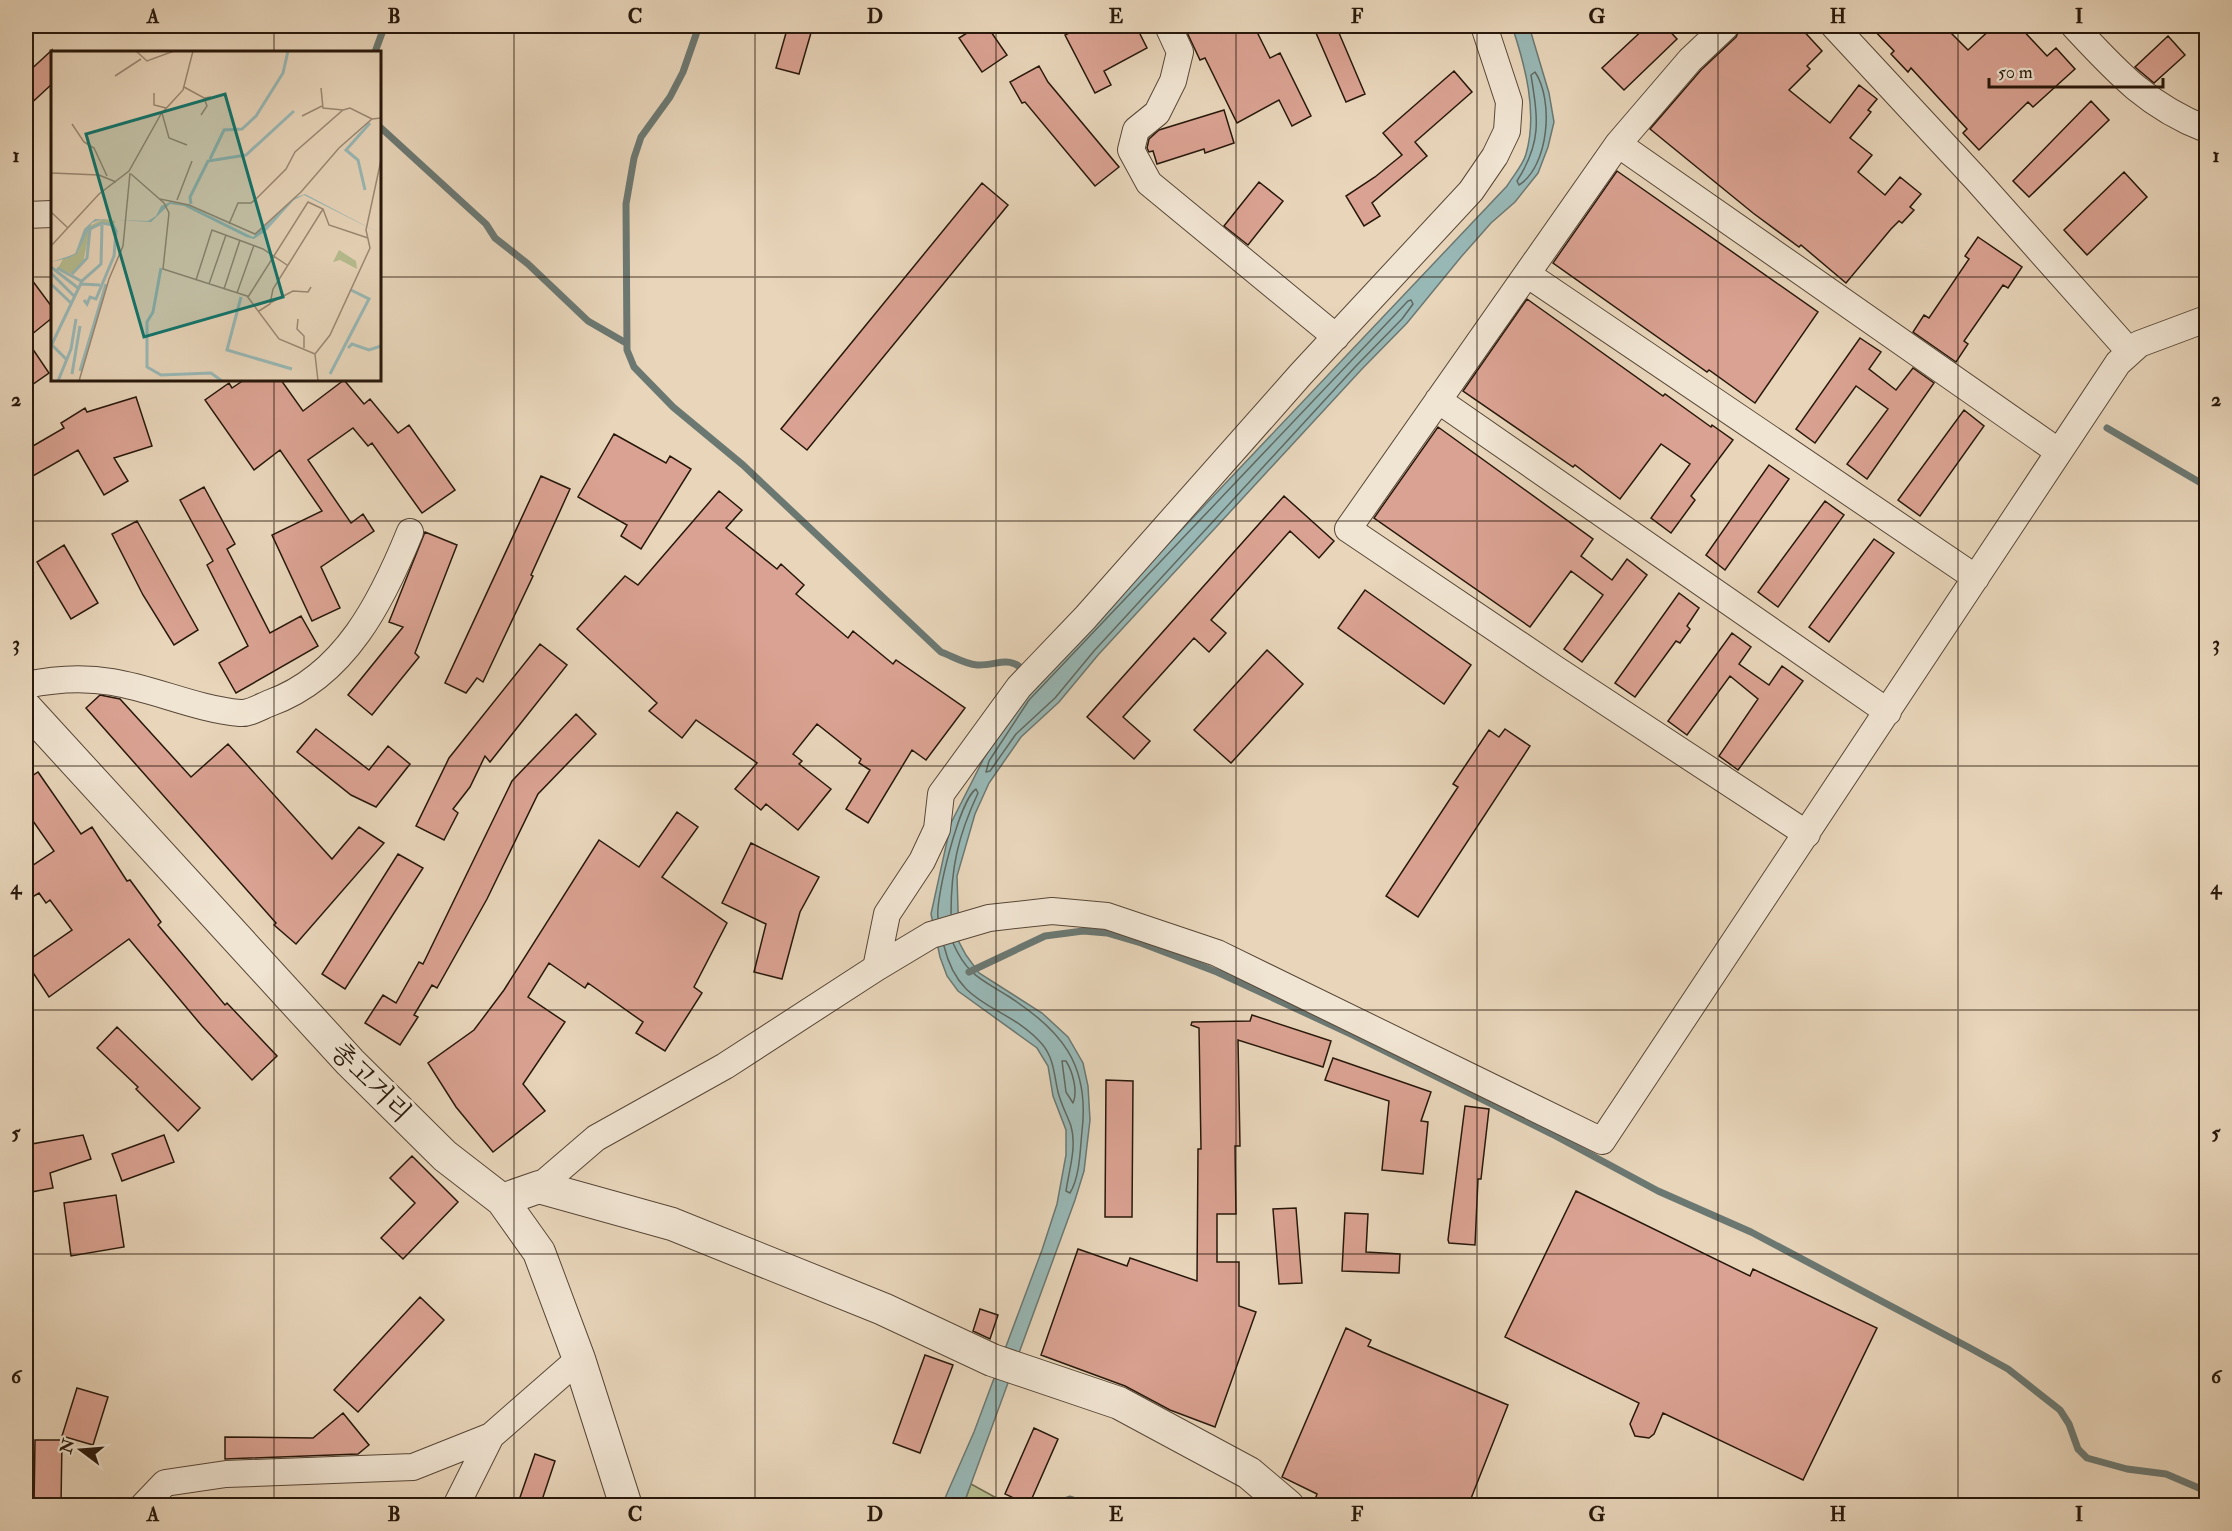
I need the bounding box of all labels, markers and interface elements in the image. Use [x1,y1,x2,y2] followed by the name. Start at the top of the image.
[146,4,160,29] text: A
[387,4,401,29] text: B
[628,4,642,29] text: C
[867,4,883,29] text: D
[1109,4,1124,29] text: E
[1351,4,1364,29] text: F
[1589,4,1606,29] text: G
[1830,4,1846,29] text: H
[2075,4,2083,29] text: I
[51,51,381,381] inset map
[1989,51,2163,89] scale bar
[1998,61,2033,84] text: 50 m
[12,143,20,168] text: 1
[2212,143,2220,168] text: 1
[11,387,21,412] text: 2
[2211,387,2221,412] text: 2
[12,631,20,656] text: 3
[2212,631,2220,656] text: 3
[10,875,23,900] text: 4
[2210,875,2223,900] text: 4
[323,1036,417,1130] street label: 총고거리
[12,1120,22,1145] text: 5
[2212,1120,2222,1145] text: 5
[11,1364,23,1389] text: 6
[2211,1364,2223,1389] text: 6
[51,1420,111,1480] north arrow
[56,1436,79,1457] text: N
[146,1502,160,1527] text: A
[387,1502,401,1527] text: B
[628,1502,642,1527] text: C
[867,1502,883,1527] text: D
[1109,1502,1124,1527] text: E
[1351,1502,1364,1527] text: F
[1589,1502,1606,1527] text: G
[1830,1502,1846,1527] text: H
[2075,1502,2083,1527] text: I

